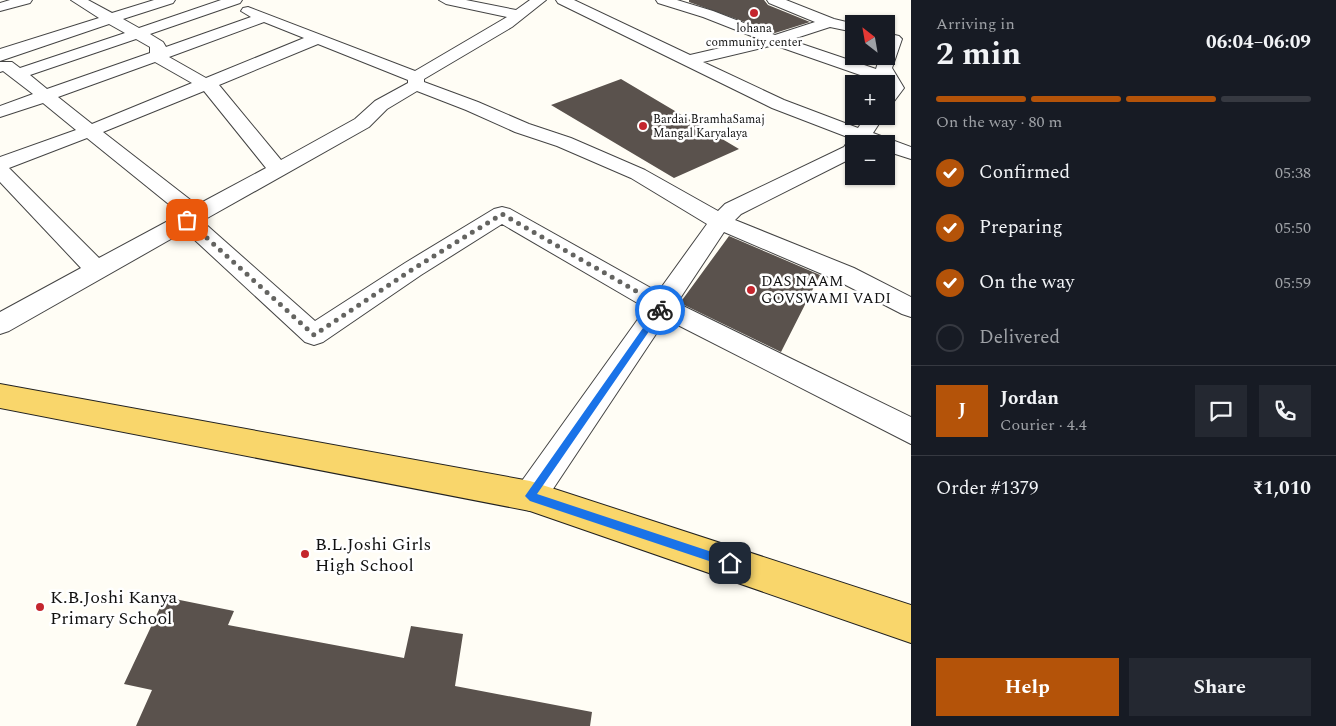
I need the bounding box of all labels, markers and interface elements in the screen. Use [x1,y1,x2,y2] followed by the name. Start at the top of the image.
[748,7,760,19] marker: lohana community center
[936,12,1015,36] text: Arriving in
[845,15,895,65] north arrow
[845,15,895,185] map controls
[706,19,803,52] place label: lohana community center
[1206,28,1311,57] text: 06:04–06:09
[936,30,1021,79] text: 2 min
[845,75,895,125] button: +
[653,110,765,143] place label: Bardai BramhaSamaj Mangal Karyalaya
[936,110,1062,134] text: On the way · 80 m
[637,120,649,132] marker: Bardai BramhaSamaj Mangal Karyalaya
[845,135,895,185] button: −
[979,158,1070,187] text: Confirmed
[936,159,964,187] icon: check
[1275,161,1311,185] text: 05:38
[166,199,208,241] pin
[173,206,201,234] icon: bag
[979,213,1063,242] text: Preparing
[936,214,964,242] icon: check
[1275,216,1311,240] text: 05:50
[979,268,1075,297] text: On the way
[936,269,964,297] icon: check
[761,270,891,310] place label: DAS NAAM GOVSWAMI VADI
[1275,271,1311,295] text: 05:59
[745,284,757,296] marker: DAS NAAM GOVSWAMI VADI
[635,285,685,335] courier
[646,296,674,324] icon: bike
[979,323,1060,352] text: Delivered
[1000,384,1059,413] text: Jordan
[1195,385,1247,437] button: chat
[1259,385,1311,437] button: phone
[958,396,966,425] text: J
[1000,413,1087,437] text: Courier · 4.4
[936,474,1039,503] text: Order #1379
[1253,474,1311,503] text: ₹1,010
[315,531,431,579] place label: B.L.Joshi Girls High School
[709,542,751,584] pin
[299,548,311,560] marker: B.L.Joshi Girls High School
[716,549,744,577] icon: home
[50,584,178,632] place label: K.B.Joshi Kanya Primary School
[34,601,46,613] marker: K.B.Joshi Kanya Primary School
[936,658,1119,716] button: Help
[1129,658,1311,716] button: Share

